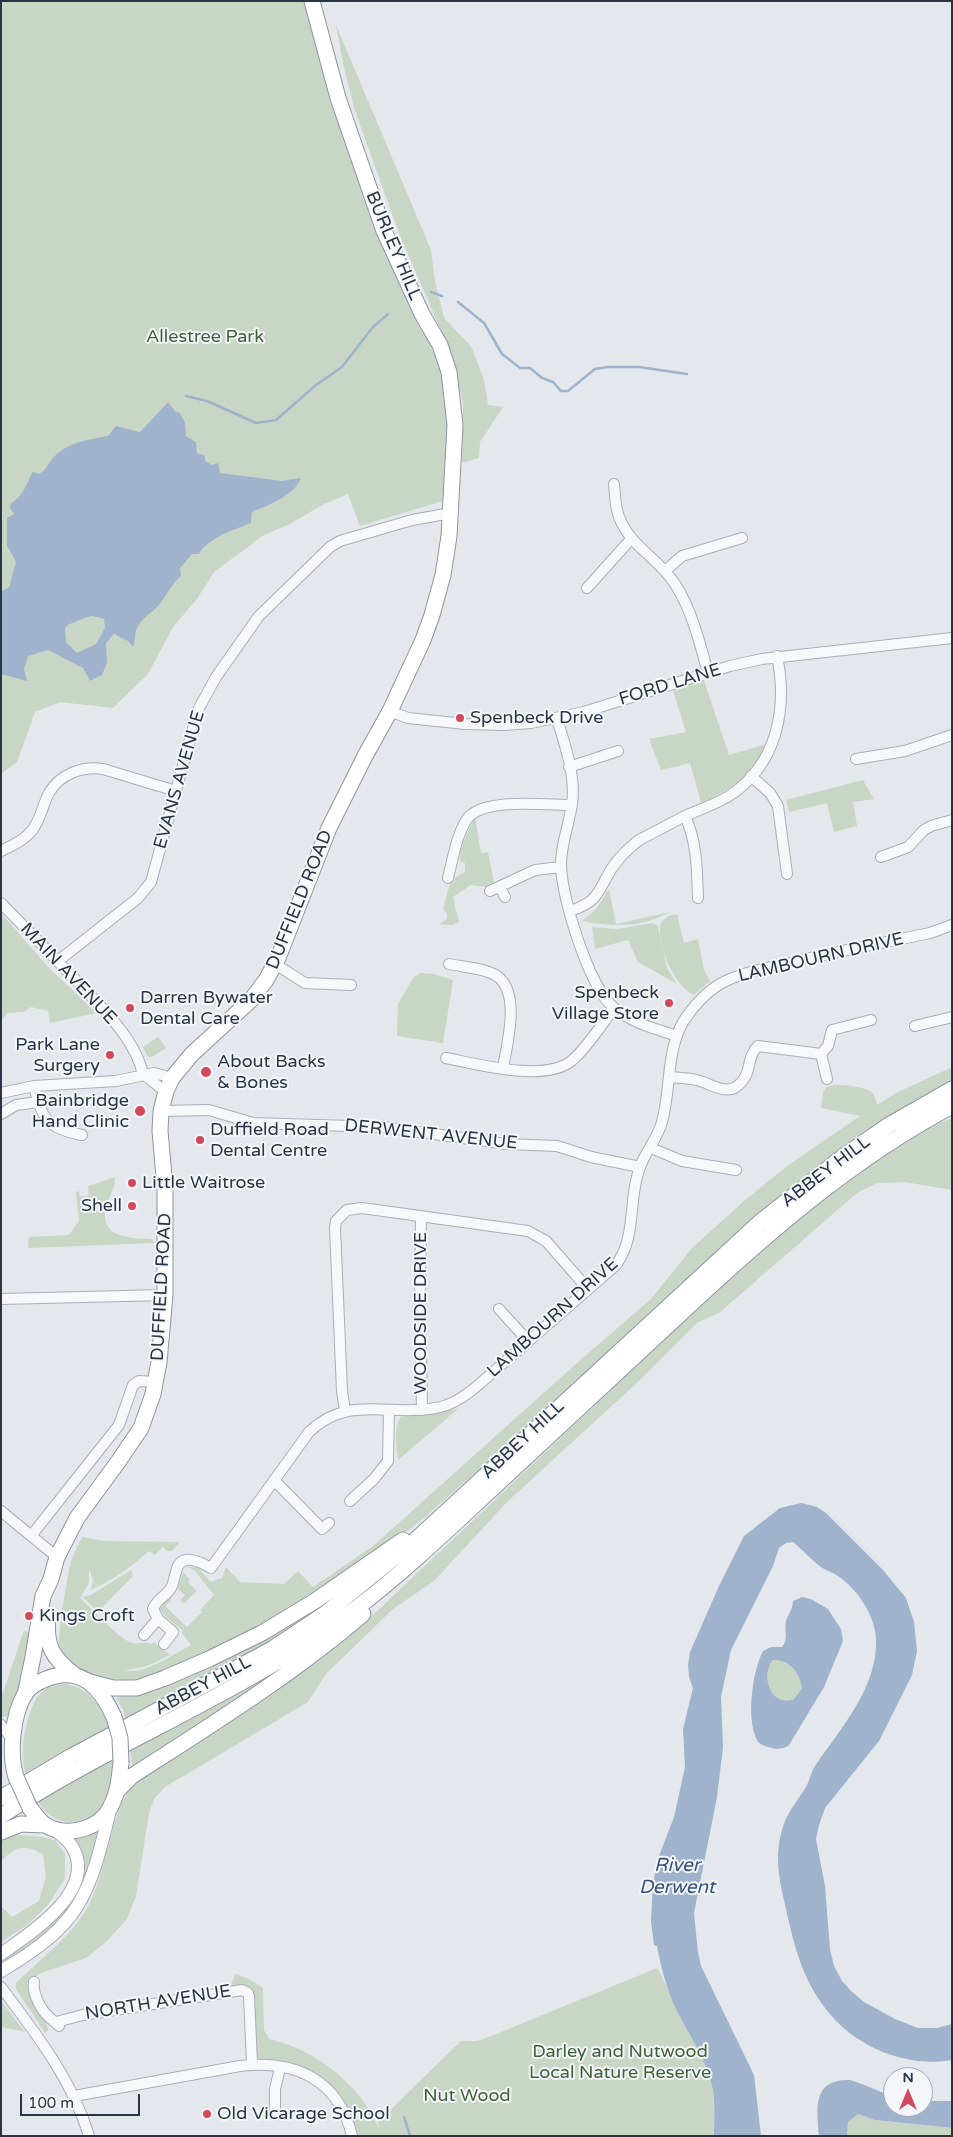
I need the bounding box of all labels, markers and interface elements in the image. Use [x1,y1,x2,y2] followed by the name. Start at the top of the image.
[360,188,426,304] street label: BURLEY HILL
[146,326,264,348] park label: Allestree Park
[616,659,724,711] street label: FORD LANE
[470,707,603,729] place label: Spenbeck Drive
[150,708,210,852] street label: EVANS AVENUE
[454,712,466,724] marker: Spenbeck Drive
[262,827,338,973] street label: DUFFIELD ROAD
[15,919,121,1029] street label: MAIN AVENUE
[736,928,906,988] street label: LAMBOURN DRIVE
[552,982,659,1024] place label: Spenbeck Village Store
[140,987,273,1030] place label: Darren Bywater Dental Care
[663,997,675,1009] marker: Spenbeck Village Store
[124,1002,136,1014] marker: Darren Bywater Dental Care
[15,1034,100,1076] place label: Park Lane Surgery
[104,1049,116,1061] marker: Park Lane Surgery
[217,1051,326,1094] place label: About Backs & Bones
[199,1065,213,1079] marker: About Backs & Bones
[32,1090,129,1132] place label: Bainbridge Hand Clinic
[133,1104,147,1118] marker: Bainbridge Hand Clinic
[343,1115,519,1155] street label: DERWENT AVENUE
[210,1119,329,1162] place label: Duffield Road Dental Centre
[777,1132,875,1212] street label: ABBEY HILL
[194,1134,206,1146] marker: Duffield Road Dental Centre
[142,1172,265,1194] place label: Little Waitrose
[126,1177,138,1189] marker: Little Waitrose
[81,1195,122,1217] place label: Shell
[126,1200,138,1212] marker: Shell
[147,1212,177,1362] street label: DUFFIELD ROAD
[410,1232,432,1394] street label: WOODSIDE DRIVE
[483,1253,623,1383] street label: LAMBOURN DRIVE
[477,1396,569,1484] street label: ABBEY HILL
[39,1605,135,1627] place label: Kings Croft
[23,1610,35,1622] marker: Kings Croft
[151,1652,255,1720] street label: ABBEY HILL
[639,1855,715,1899] water label: River Derwent
[84,1981,232,2025] street label: NORTH AVENUE
[529,2041,711,2084] park label: Darley and Nutwood Local Nature Reserve
[883,2067,933,2117] north arrow
[902,2069,914,2086] text: N
[22,2084,142,2116] scale bar
[423,2085,511,2107] park label: Nut Wood
[28,2094,74,2112] text: 100 m
[217,2103,390,2125] place label: Old Vicarage School
[201,2108,213,2120] marker: Old Vicarage School

